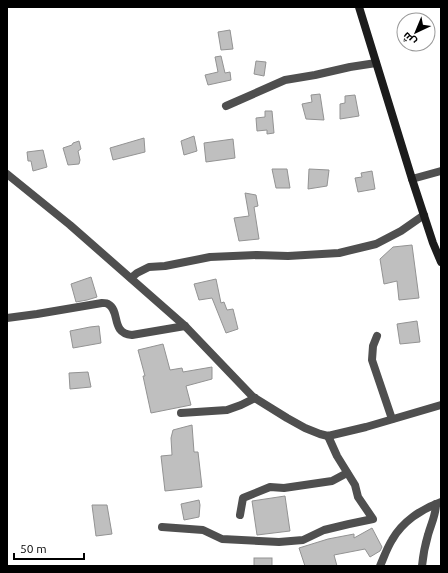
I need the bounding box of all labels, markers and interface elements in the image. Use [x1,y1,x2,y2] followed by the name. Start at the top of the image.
[396,12,436,52] north arrow
[400,29,419,48] text: ش
[14,535,84,561] scale bar
[20,542,47,555] text: 50 m

